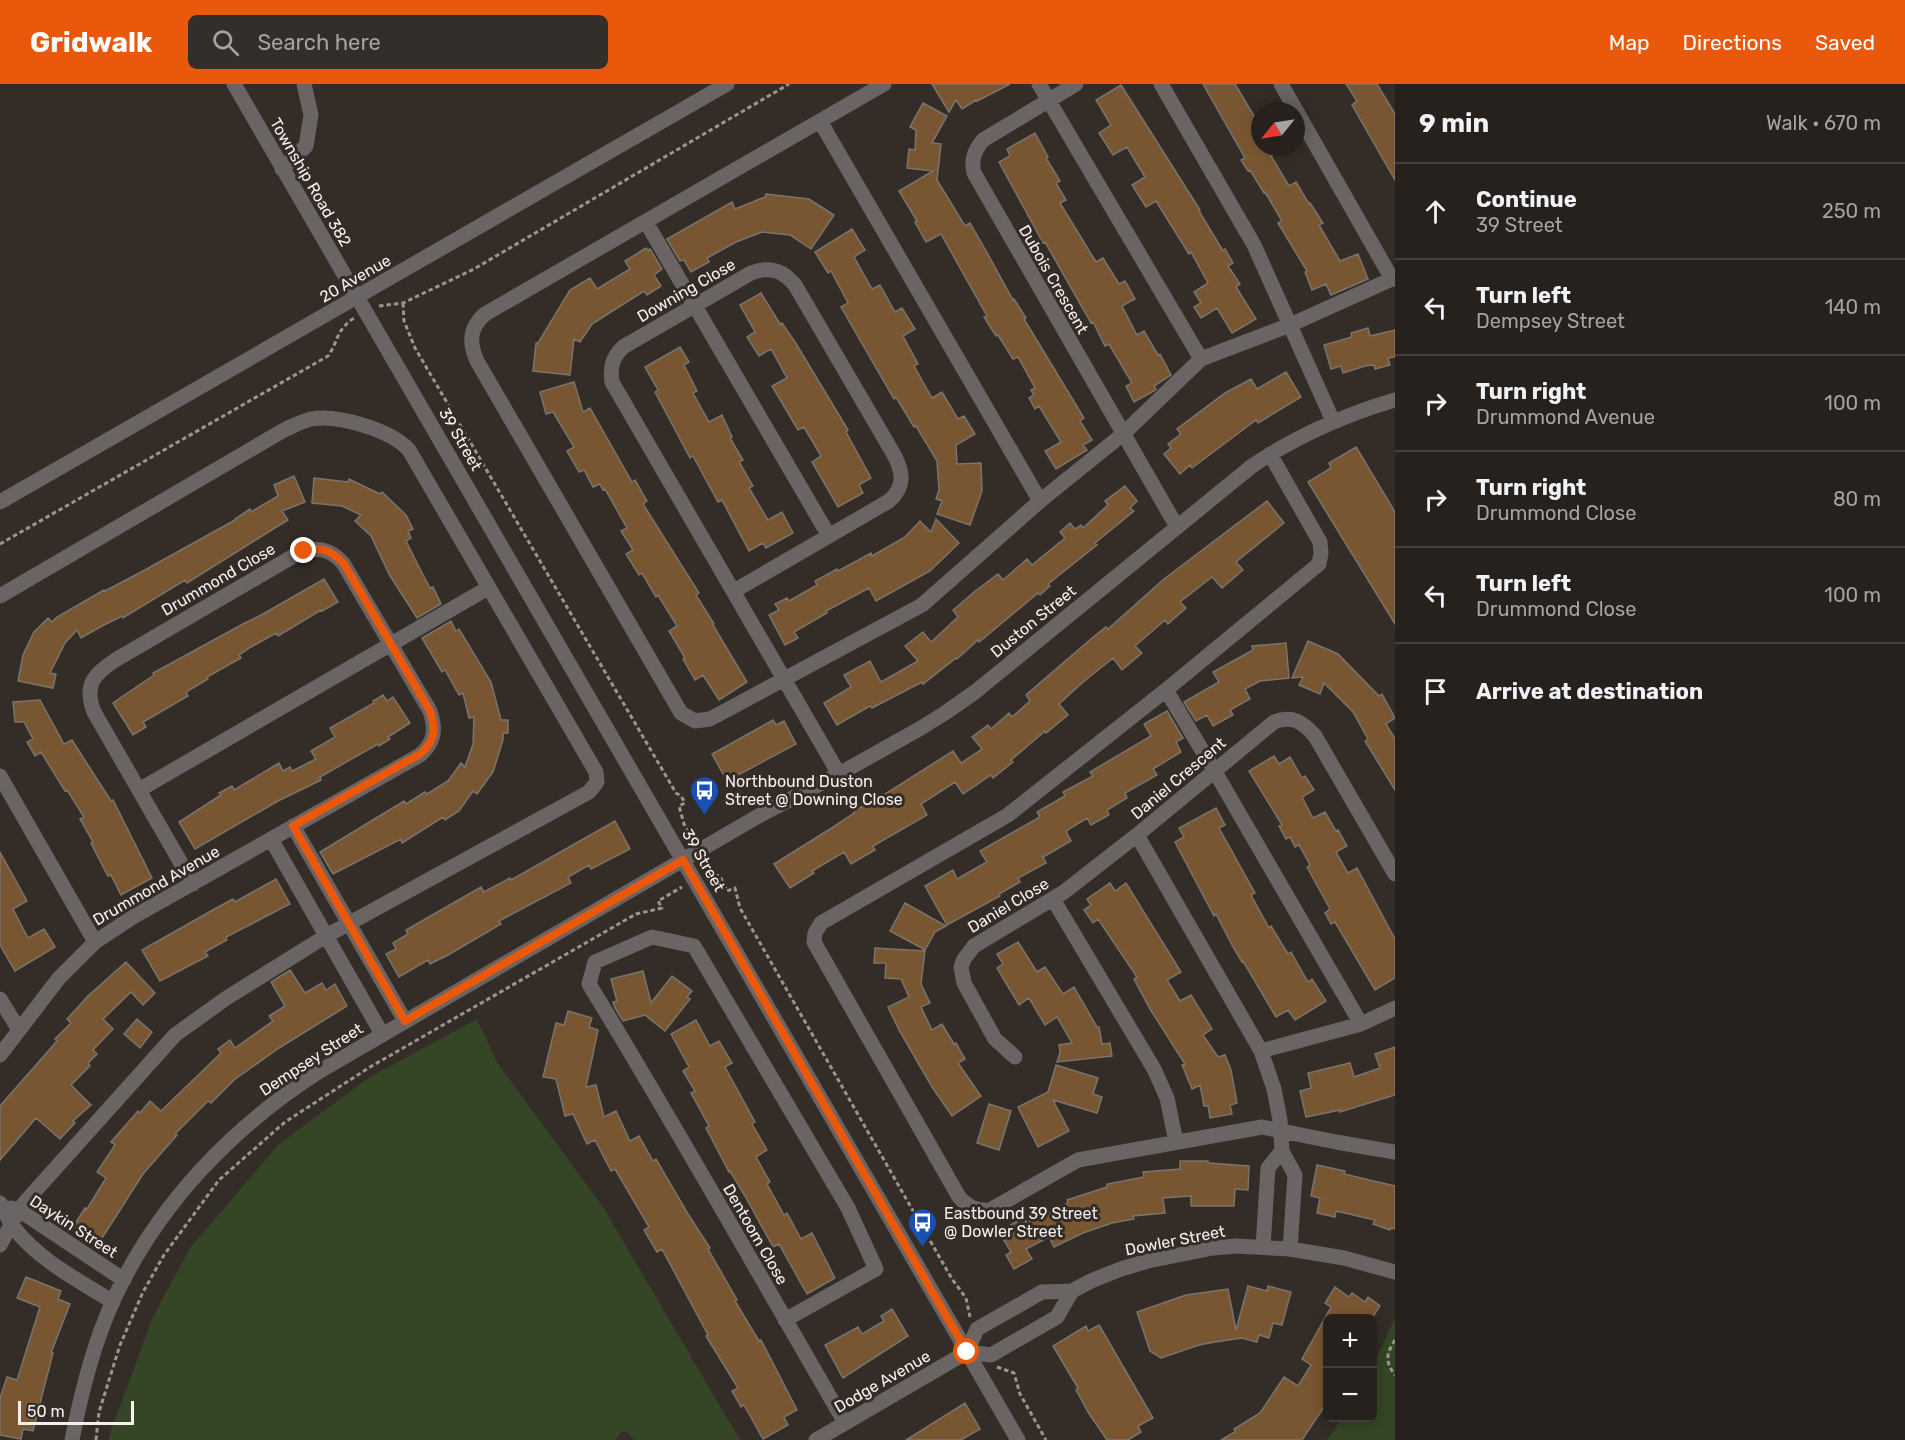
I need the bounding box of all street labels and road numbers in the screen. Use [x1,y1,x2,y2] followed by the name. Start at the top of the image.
[266,115,355,250] street label: Township Road 382
[1015,221,1092,337] street label: Dubois Crescent
[316,250,394,306] street label: 20 Avenue
[634,255,739,326] street label: Downing Close
[435,405,486,474] street label: 39 Street
[158,539,279,620] street label: Drummond Close
[987,581,1080,662] street label: Duston Street
[1127,733,1229,823] street label: Daniel Crescent
[678,826,729,895] street label: 39 Street
[90,841,223,929] street label: Drummond Avenue
[964,874,1052,937] street label: Daniel Close
[256,1019,366,1100] street label: Dempsey Street
[719,1180,792,1288] street label: Dentoom Close
[26,1191,121,1262] street label: Daykin Street
[1123,1221,1227,1260] street label: Dowler Street
[831,1346,934,1417] street label: Dodge Avenue

